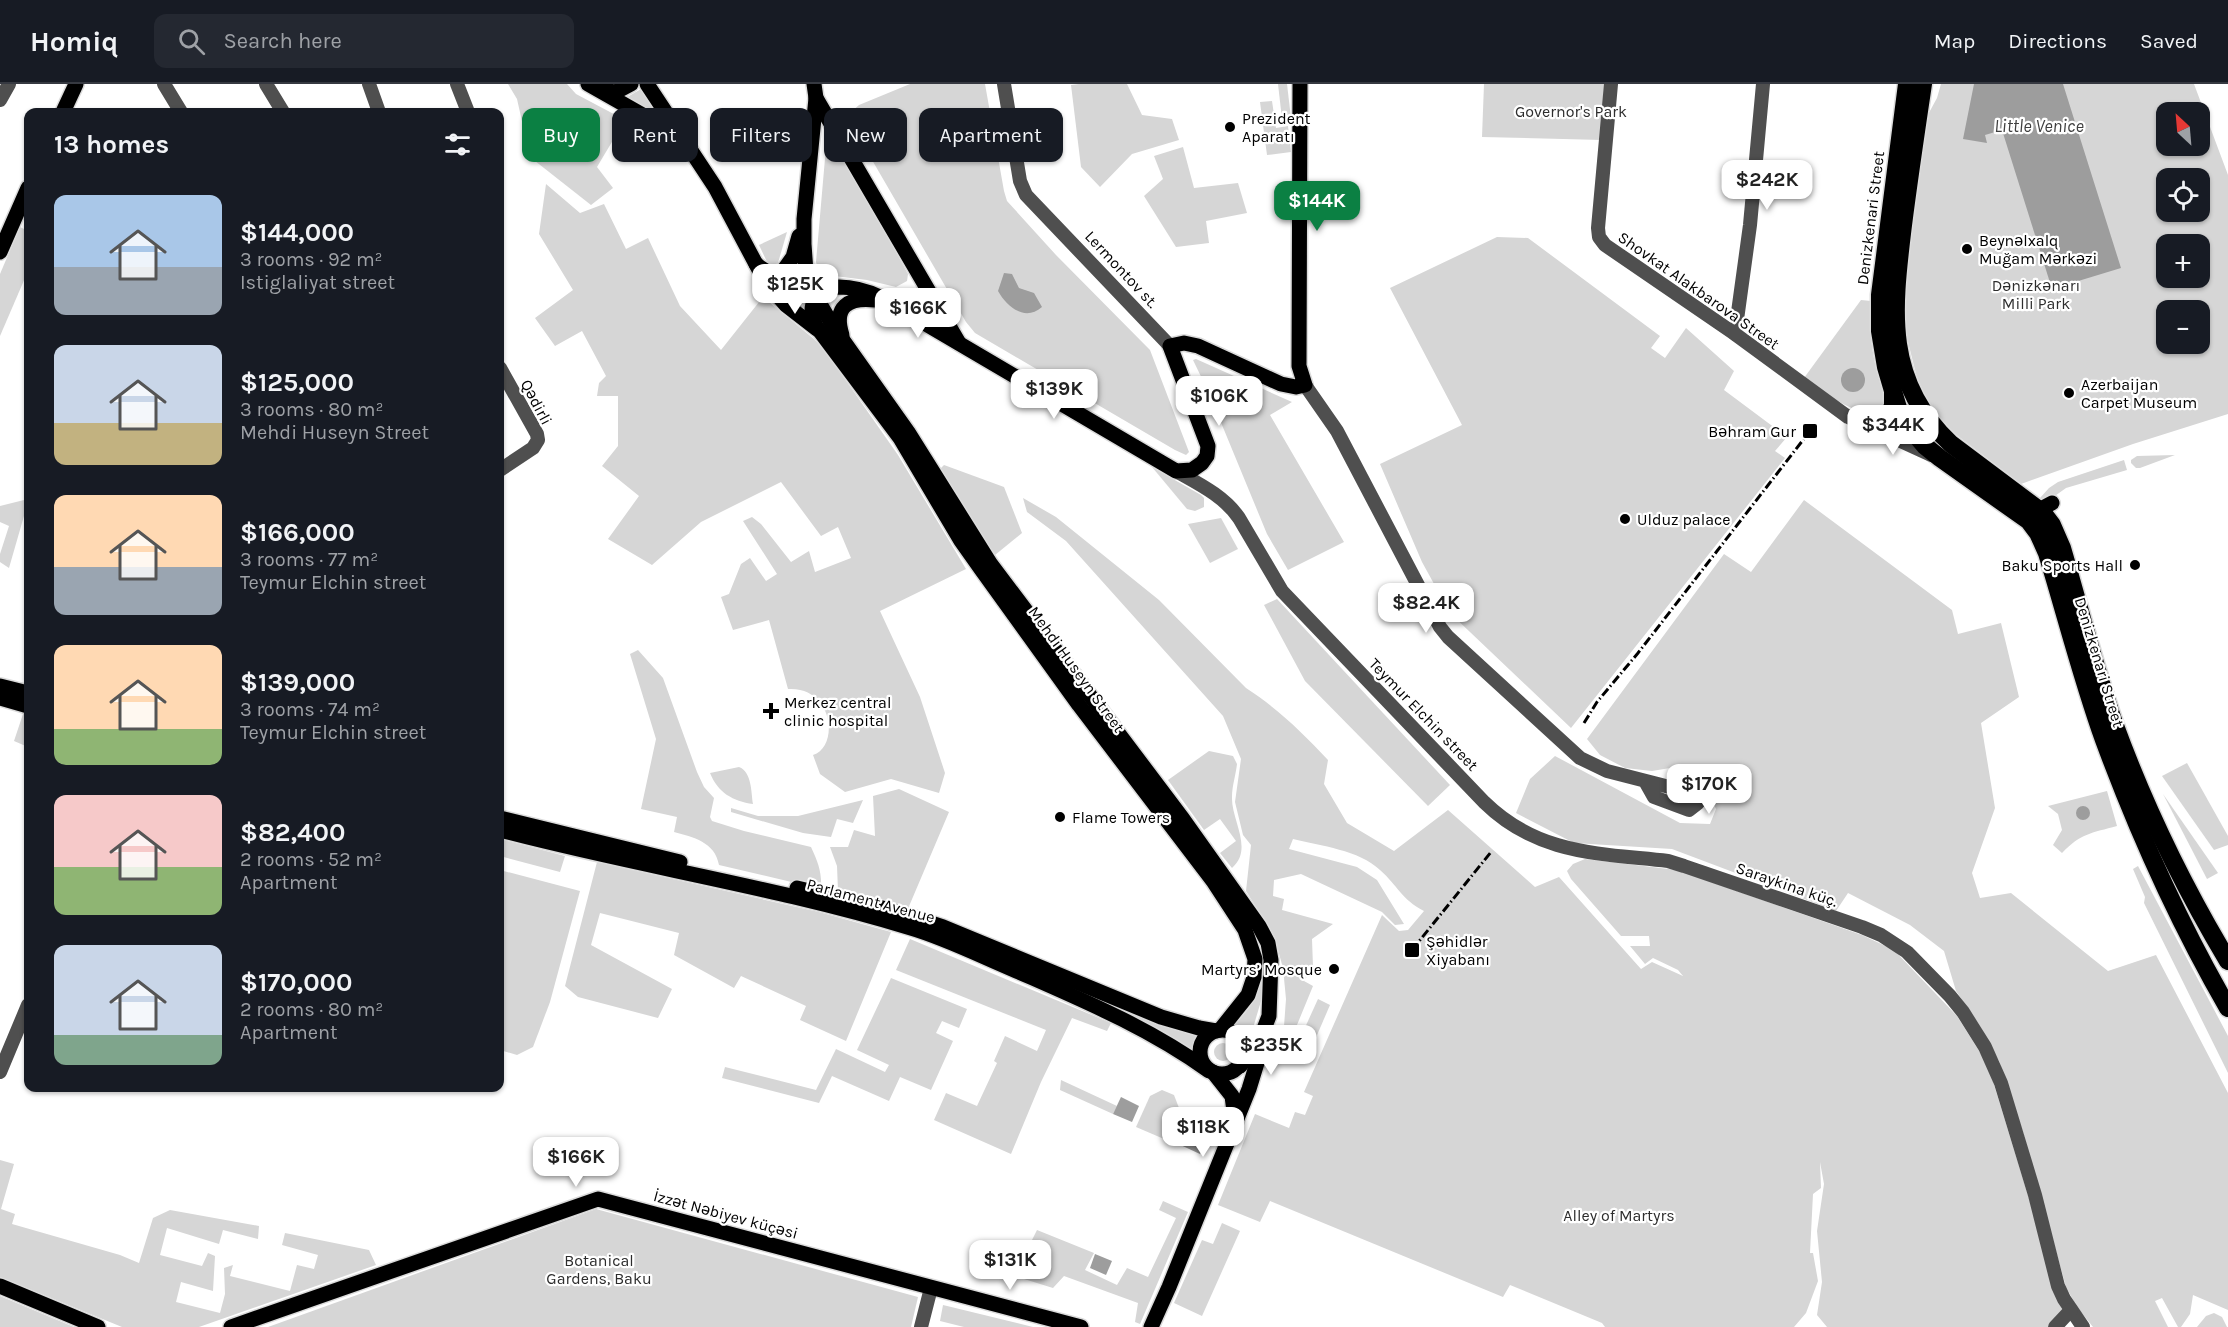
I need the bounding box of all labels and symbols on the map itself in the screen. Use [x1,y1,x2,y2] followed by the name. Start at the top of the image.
[1515,102,1627,121] park label: Governor's Park
[2156,102,2210,156] north arrow
[1242,109,1311,146] place label: Prezident Aparatı
[1994,115,2084,137] water label: Little Venice
[1223,120,1237,134] marker: Prezident Aparatı
[1853,150,1888,286] street label: Denizkenari Street
[1725,160,1809,211] pin: $242K
[1275,181,1359,232] pin: $144K
[1081,227,1162,312] street label: Lermontov st.
[1614,227,1783,353] street label: Shovkat Alakbarova Street
[1979,231,2097,268] place label: Beynəlxalq Muğam Mərkəzi
[1960,242,1974,256] marker: Beynəlxalq Muğam Mərkəzi
[753,264,837,315] pin: $125K
[1992,276,2080,313] park label: Dənizkənarı Milli Park
[876,288,960,339] pin: $166K
[1012,369,1096,420] pin: $139K
[2081,375,2197,412] place label: Azerbaijan Carpet Museum
[517,376,556,428] street label: Qədirli
[1177,376,1261,427] pin: $106K
[2062,386,2076,400] marker: Azerbaijan Carpet Museum
[1851,405,1935,456] pin: $344K
[1708,422,1796,441] place label: Bəhram Gur
[1801,422,1819,440] marker: Bəhram Gur
[1637,510,1730,529] place label: Ulduz palace
[1618,512,1632,526] marker: Ulduz palace
[2002,556,2123,575] place label: Baku Sports Hall
[2128,558,2142,572] marker: Baku Sports Hall
[1377,583,1475,634] pin: $82.4K
[2071,595,2128,729] street label: Denizkenari Street
[1024,603,1129,736] street label: Mehdi Huseyn Street
[1365,654,1482,775] street label: Teymur Elchin street
[784,693,891,730] place label: Merkez central clinic hospital
[762,702,780,720] marker: Merkez central clinic hospital
[1667,764,1751,815] pin: $170K
[1072,808,1170,827] place label: Flame Towers
[1053,810,1067,824] marker: Flame Towers
[1733,858,1840,911] street label: Saraykina küç.
[805,874,937,927] street label: Parlament Avenue
[1426,932,1490,969] place label: Şəhidlər Xiyabanı
[1403,941,1421,959] marker: Şəhidlər Xiyabanı
[1201,960,1322,979] place label: Martyrs’ Mosque
[1327,962,1341,976] marker: Martyrs’ Mosque
[1229,1025,1313,1076] pin: $235K
[1161,1107,1245,1158] pin: $118K
[534,1137,618,1188] pin: $166K
[651,1186,800,1243] street label: İzzət Nəbiyev küçəsi
[1563,1206,1675,1225] park label: Alley of Martyrs
[968,1240,1052,1291] pin: $131K
[546,1251,652,1288] park label: Botanical Gardens, Baku

